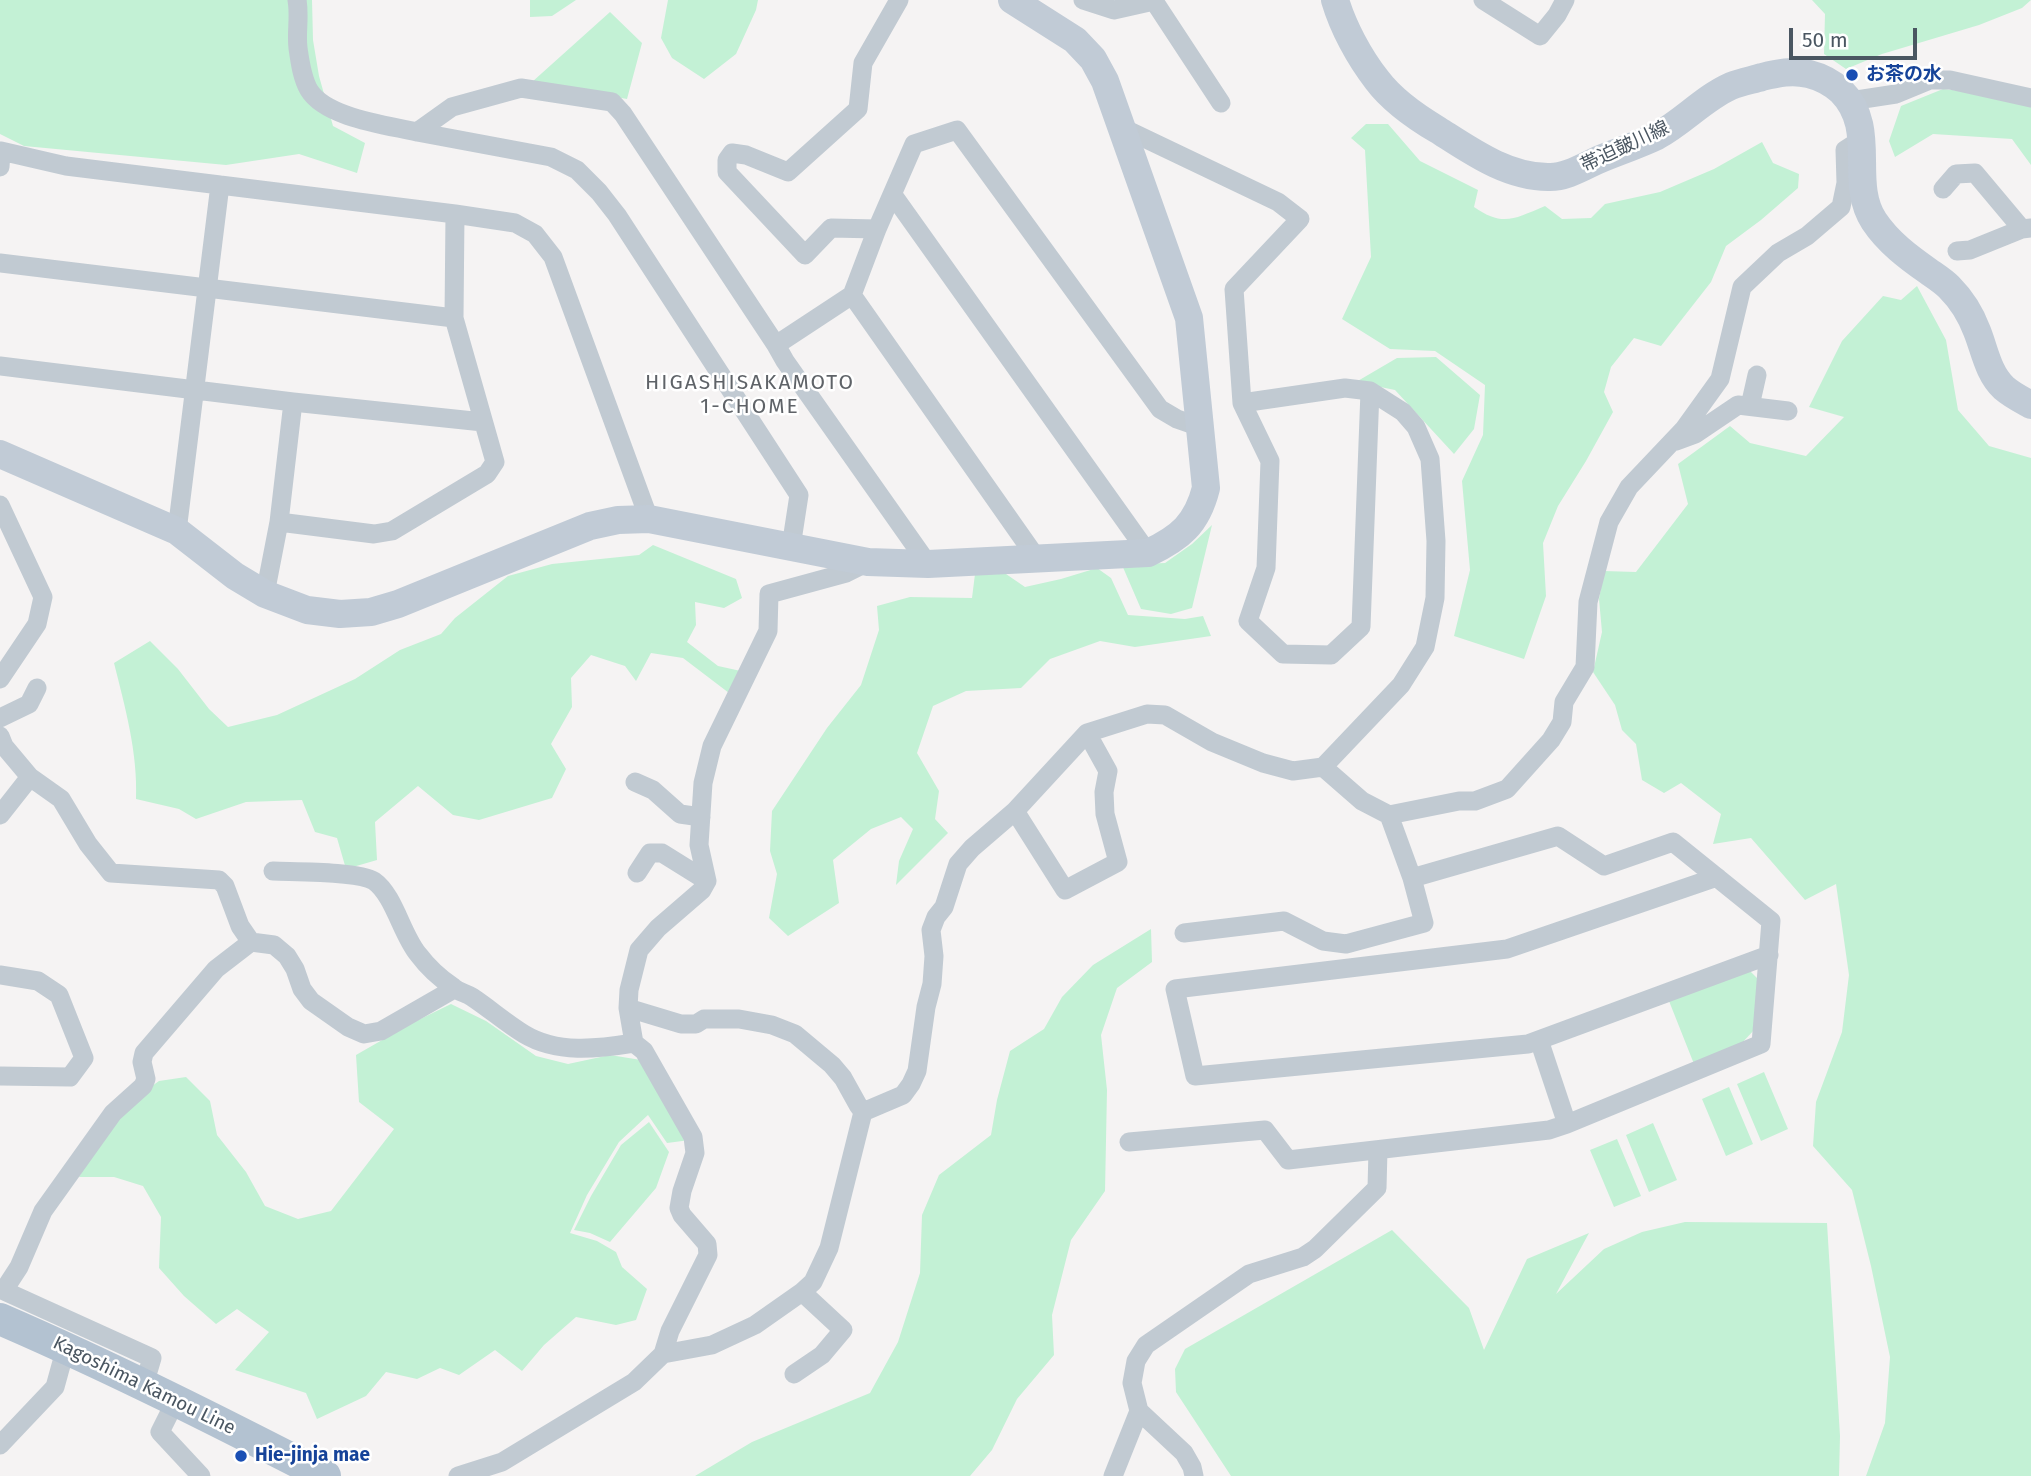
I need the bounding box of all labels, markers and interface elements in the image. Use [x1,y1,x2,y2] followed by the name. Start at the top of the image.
[1793,14,1921,58] scale bar
[1802,27,1848,53] text: 50 m
[1866,64,1942,86] place label: お茶の水
[1844,67,1860,83] marker: お茶の水
[1577,117,1673,177] street label: 帯迫皷川線
[647,370,853,420] district label: HIGASHISAKAMOTO 1-CHOME
[49,1332,239,1440] street label: Kagoshima Kamou Line
[255,1445,370,1467] place label: Hie-jinja mae
[233,1448,249,1464] marker: Hie-jinja mae

